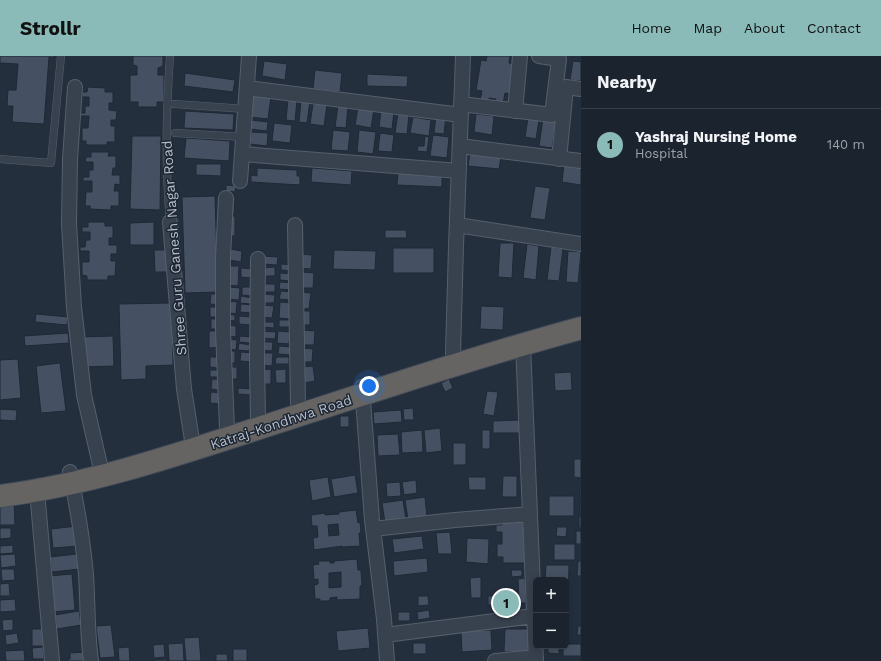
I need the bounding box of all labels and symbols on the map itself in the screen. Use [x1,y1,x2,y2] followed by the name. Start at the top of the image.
[159,140,189,356] street label: Shree Guru Ganesh Nagar Road
[359,376,379,396] your location
[208,392,354,452] street label: Katraj-Kondhwa Road
[493,588,519,618] pin: 1

